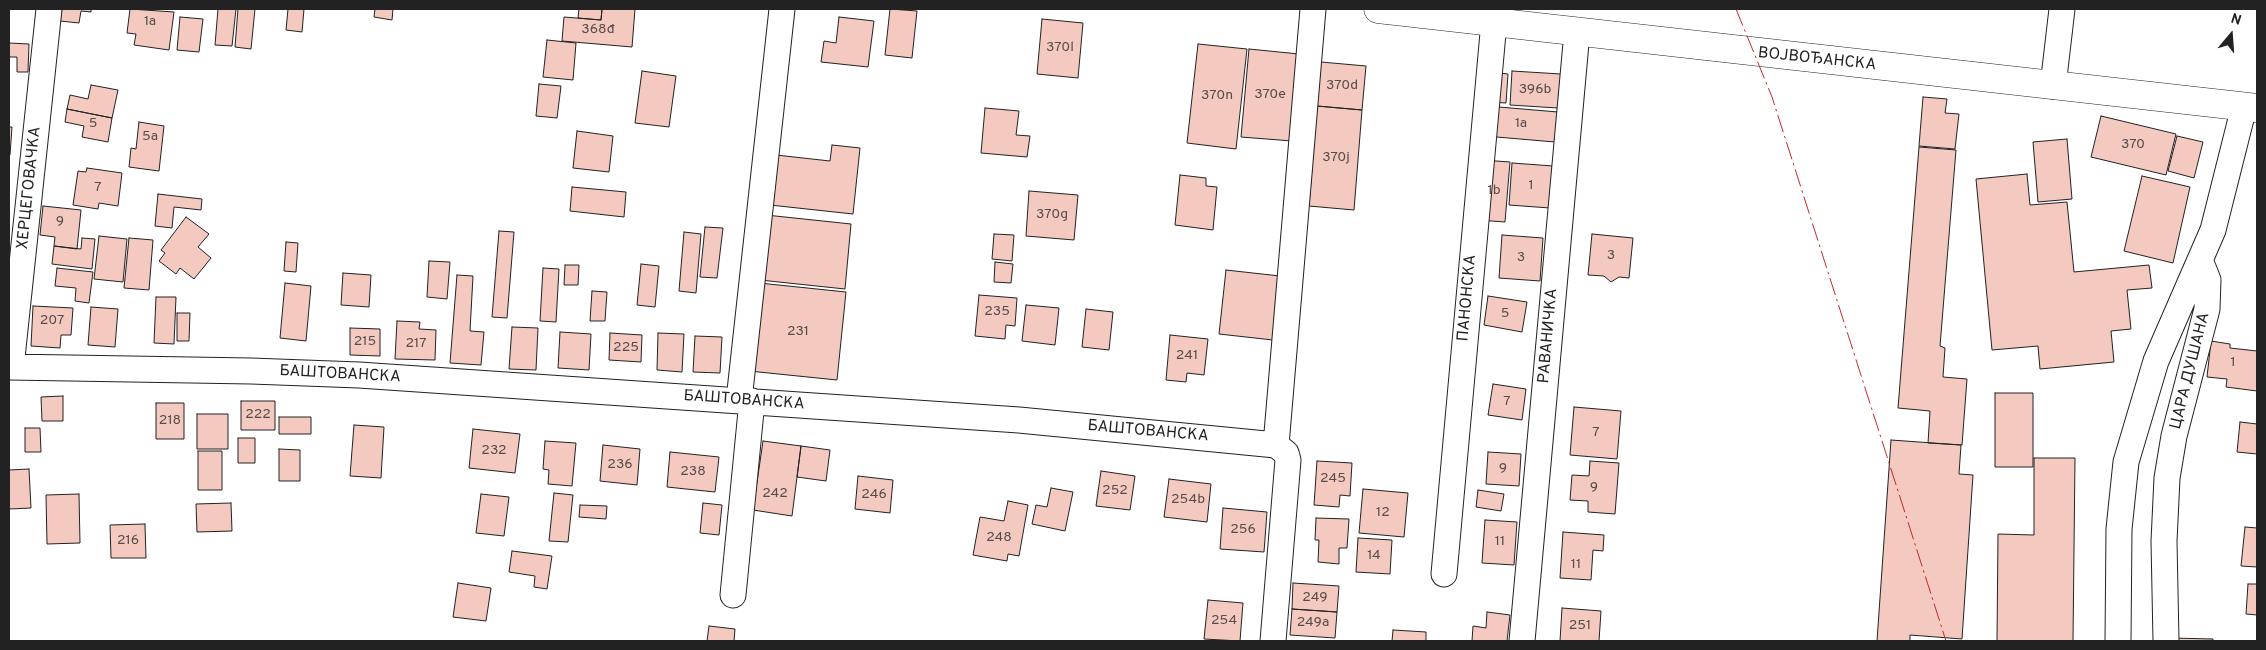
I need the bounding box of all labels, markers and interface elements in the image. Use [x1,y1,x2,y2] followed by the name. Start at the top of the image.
[2206,10,2256,60] north arrow
[2228,11,2243,30] text: N
[144,14,156,30] house number: 1a
[581,22,615,38] house number: 368đ
[1046,40,1074,56] house number: 370l
[1757,44,1877,76] street label: ВОЈВОЂАНСКА
[1326,78,1358,94] house number: 370d
[1519,82,1551,98] house number: 396b
[1254,87,1286,103] house number: 370e
[1201,88,1233,104] house number: 370n
[89,116,97,132] house number: 5
[1515,116,1527,132] house number: 1a
[14,126,46,250] street label: ХЕРЦЕГОВАЧКА
[142,129,158,145] house number: 5a
[2121,137,2145,153] house number: 370
[1322,150,1350,166] house number: 370j
[1528,178,1534,194] house number: 1
[94,180,102,196] house number: 7
[1487,183,1501,199] house number: 1b
[1036,207,1068,223] house number: 370g
[56,214,64,230] house number: 9
[1607,248,1615,264] house number: 3
[1517,250,1525,266] house number: 3
[1455,254,1481,342] street label: ПАНОНСКА
[1535,288,1563,384] street label: РАВАНИЧКА
[984,304,1010,320] house number: 235
[1501,306,1509,322] house number: 5
[2167,311,2215,431] street label: ЦАРА ДУШАНА
[40,313,64,329] house number: 207
[787,324,809,340] house number: 231
[354,334,376,350] house number: 215
[405,336,427,352] house number: 217
[613,340,639,356] house number: 225
[1176,348,1198,364] house number: 241
[2230,355,2236,371] house number: 1
[279,362,401,388] street label: БАШТОВАНСКА
[683,387,805,415] street label: БАШТОВАНСКА
[1503,394,1511,410] house number: 7
[245,407,271,423] house number: 222
[159,413,181,429] house number: 218
[1087,417,1209,447] street label: БАШТОВАНСКА
[1592,425,1600,441] house number: 7
[481,443,507,459] house number: 232
[607,457,633,473] house number: 236
[1499,461,1507,477] house number: 9
[680,464,706,480] house number: 238
[1320,471,1346,487] house number: 245
[1590,480,1598,496] house number: 9
[1102,483,1128,499] house number: 252
[762,486,788,502] house number: 242
[861,487,887,503] house number: 246
[1171,492,1205,508] house number: 254b
[1376,505,1390,521] house number: 12
[1230,522,1256,538] house number: 256
[986,530,1012,546] house number: 248
[117,533,139,549] house number: 216
[1495,534,1505,550] house number: 11
[1367,548,1381,564] house number: 14
[1571,557,1581,573] house number: 11
[1302,590,1328,606] house number: 249
[1211,613,1237,629] house number: 254
[1297,615,1329,631] house number: 249a
[1569,618,1591,634] house number: 251

